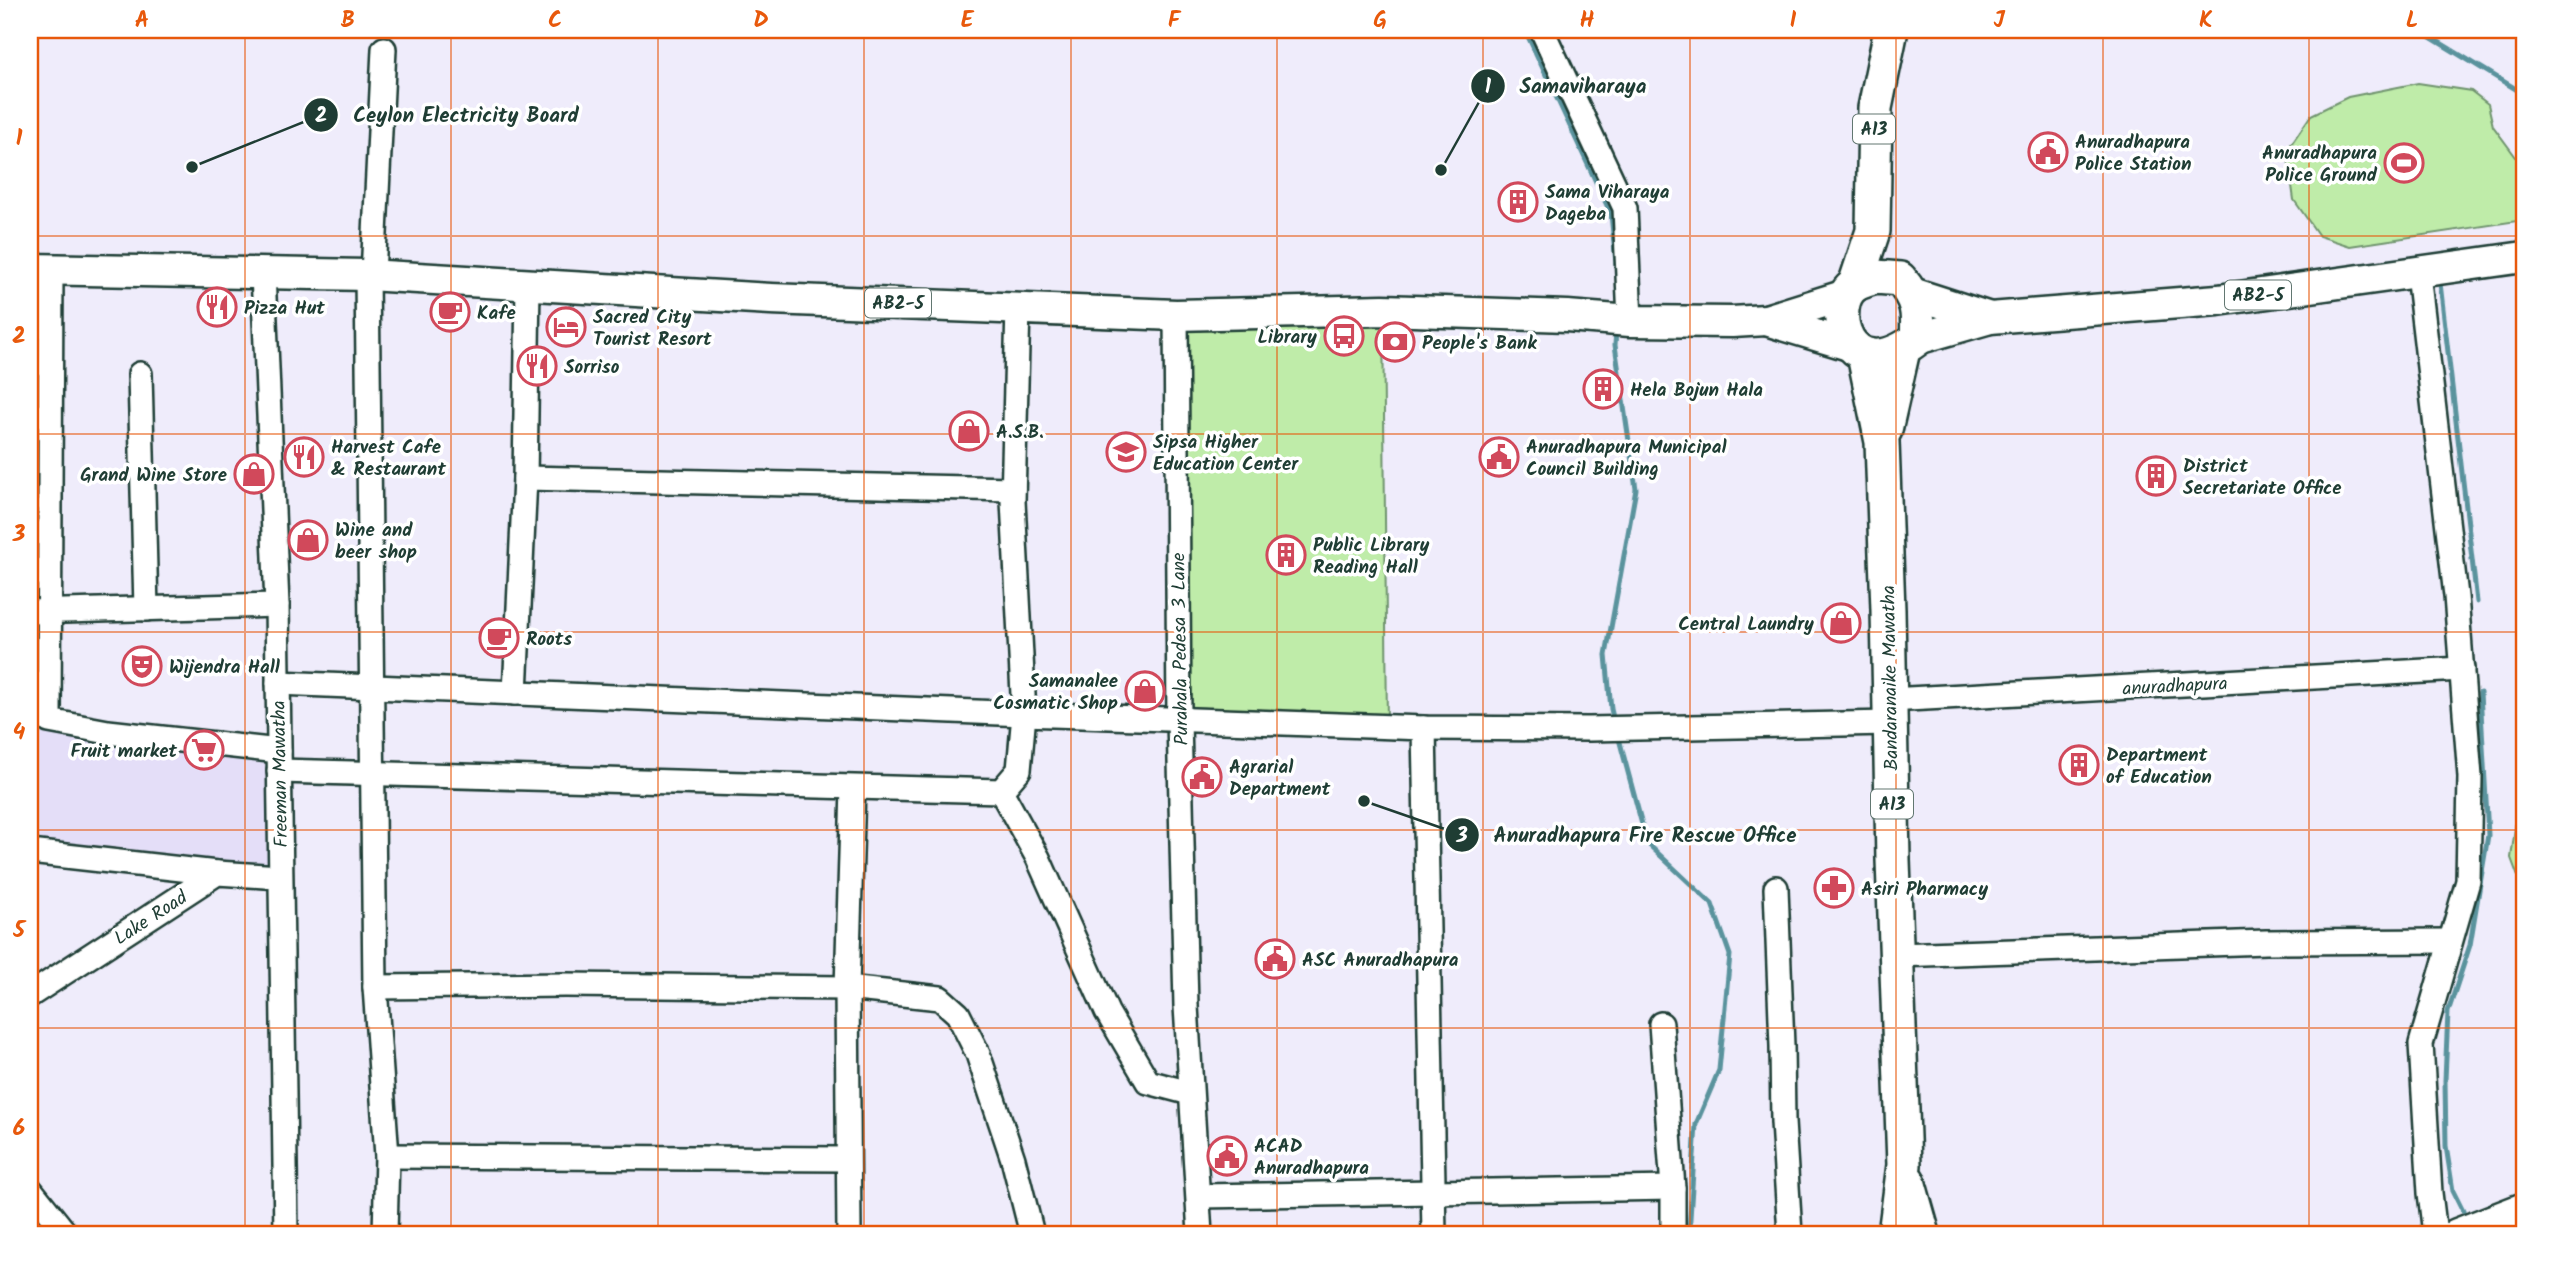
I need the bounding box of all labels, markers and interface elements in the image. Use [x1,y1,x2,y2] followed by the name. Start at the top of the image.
[135,3,149,39] text: A
[341,3,355,39] text: B
[548,3,562,39] text: C
[753,3,769,39] text: D
[961,3,975,39] text: E
[1168,3,1182,39] text: F
[1373,3,1387,39] text: G
[1580,3,1595,39] text: H
[1789,3,1797,39] text: I
[1993,3,2005,39] text: J
[2199,3,2213,39] text: K
[2406,3,2418,39] text: L
[1471,65,1661,107] callout: Samaviharaya
[1485,71,1492,104] text: 1
[1519,71,1647,104] text: Samaviharaya
[304,94,593,136] callout: Ceylon Electricity Board
[315,100,327,133] text: 2
[353,100,580,133] text: Ceylon Electricity Board
[1853,114,1895,144] road number: A13
[16,121,23,157] text: 1
[2075,128,2191,180] place label: Anuradhapura Police Station
[2027,131,2069,173] public building icon: Anuradhapura Police Station
[2262,139,2378,191] place label: Anuradhapura Police Ground
[2383,142,2425,184] sports icon: Anuradhapura Police Ground
[1545,178,1670,230] place label: Sama Viharaya Dageba
[1497,181,1539,223] building icon: Sama Viharaya Dageba
[2225,281,2291,310] road number: AB2-5
[196,286,238,328] restaurant icon: Pizza Hut
[865,288,931,318] road number: AB2-5
[429,291,471,333] cafe icon: Kafe
[244,294,325,324] place label: Pizza Hut
[477,299,516,329] place label: Kafe
[593,303,712,355] place label: Sacred City Tourist Resort
[545,306,587,348] hotel icon: Sacred City Tourist Resort
[1323,315,1365,357] bus stop icon: Library
[12,319,26,355] text: 2
[1374,321,1416,363] bank icon: People's Bank
[1258,323,1317,353] place label: Library
[1422,329,1537,359] place label: People's Bank
[516,345,558,387] restaurant icon: Sorriso
[564,353,620,383] place label: Sorriso
[1582,368,1624,410] building icon: Hela Bojun Hala
[1630,376,1763,406] place label: Hela Bojun Hala
[948,410,990,452] shop icon: A.S.B.
[996,418,1044,448] place label: A.S.B.
[1153,428,1299,480] place label: Sipsa Higher Education Center
[1105,431,1147,473] school or university icon: Sipsa Higher Education Center
[331,433,446,485] place label: Harvest Cafe & Restaurant
[1526,433,1727,485] place label: Anuradhapura Municipal Council Building
[283,436,325,478] restaurant icon: Harvest Cafe & Restaurant
[1478,436,1520,478] public building icon: Anuradhapura Municipal Council Building
[2183,452,2342,504] place label: District Secretariate Office
[233,453,275,495] shop icon: Grand Wine Store
[2135,455,2177,497] building icon: District Secretariate Office
[80,461,227,491] place label: Grand Wine Store
[335,516,417,568] place label: Wine and beer shop
[12,517,26,553] text: 3
[287,519,329,561] shop icon: Wine and beer shop
[1313,531,1430,583] place label: Public Library Reading Hall
[1265,534,1307,576] building icon: Public Library Reading Hall
[1164,552,1198,746] street label: Purahala Pedesa 3 Lane
[1874,585,1908,771] street label: Bandaranaike Mawatha
[1820,602,1862,644] shop icon: Central Laundry
[1678,610,1814,640] place label: Central Laundry
[478,617,520,659] cafe icon: Roots
[526,625,572,655] place label: Roots
[121,645,163,687] theatre icon: Wijendra Hall
[169,653,281,683] place label: Wijendra Hall
[993,667,1118,719] place label: Samanalee Cosmatic Shop
[2122,669,2229,705] street label: anuradhapura
[1124,670,1166,712] shop icon: Samanalee Cosmatic Shop
[265,700,297,848] street label: Freeman Mawatha
[13,715,26,751] text: 4
[183,729,225,771] supermarket icon: Fruit market
[70,737,177,767] place label: Fruit market
[2106,741,2212,793] place label: Department of Education
[2058,744,2100,786] building icon: Department of Education
[1229,753,1331,805] place label: Agrarial Department
[1181,756,1223,798] public building icon: Agrarial Department
[1871,790,1913,818] road number: A13
[1444,814,1810,856] callout: Anuradhapura Fire Rescue Office
[1455,820,1468,853] text: 3
[1494,820,1796,853] text: Anuradhapura Fire Rescue Office
[1813,867,1855,909] pharmacy icon: Asiri Pharmacy
[1861,875,1988,905] place label: Asiri Pharmacy
[108,883,194,954] street label: Lake Road
[12,913,27,949] text: 5
[1254,938,1296,980] public building icon: ASC Anuradhapura
[1302,946,1459,976] place label: ASC Anuradhapura
[13,1111,25,1147] text: 6
[1254,1132,1369,1184] place label: ACAD Anuradhapura
[1206,1135,1248,1177] public building icon: ACAD Anuradhapura

